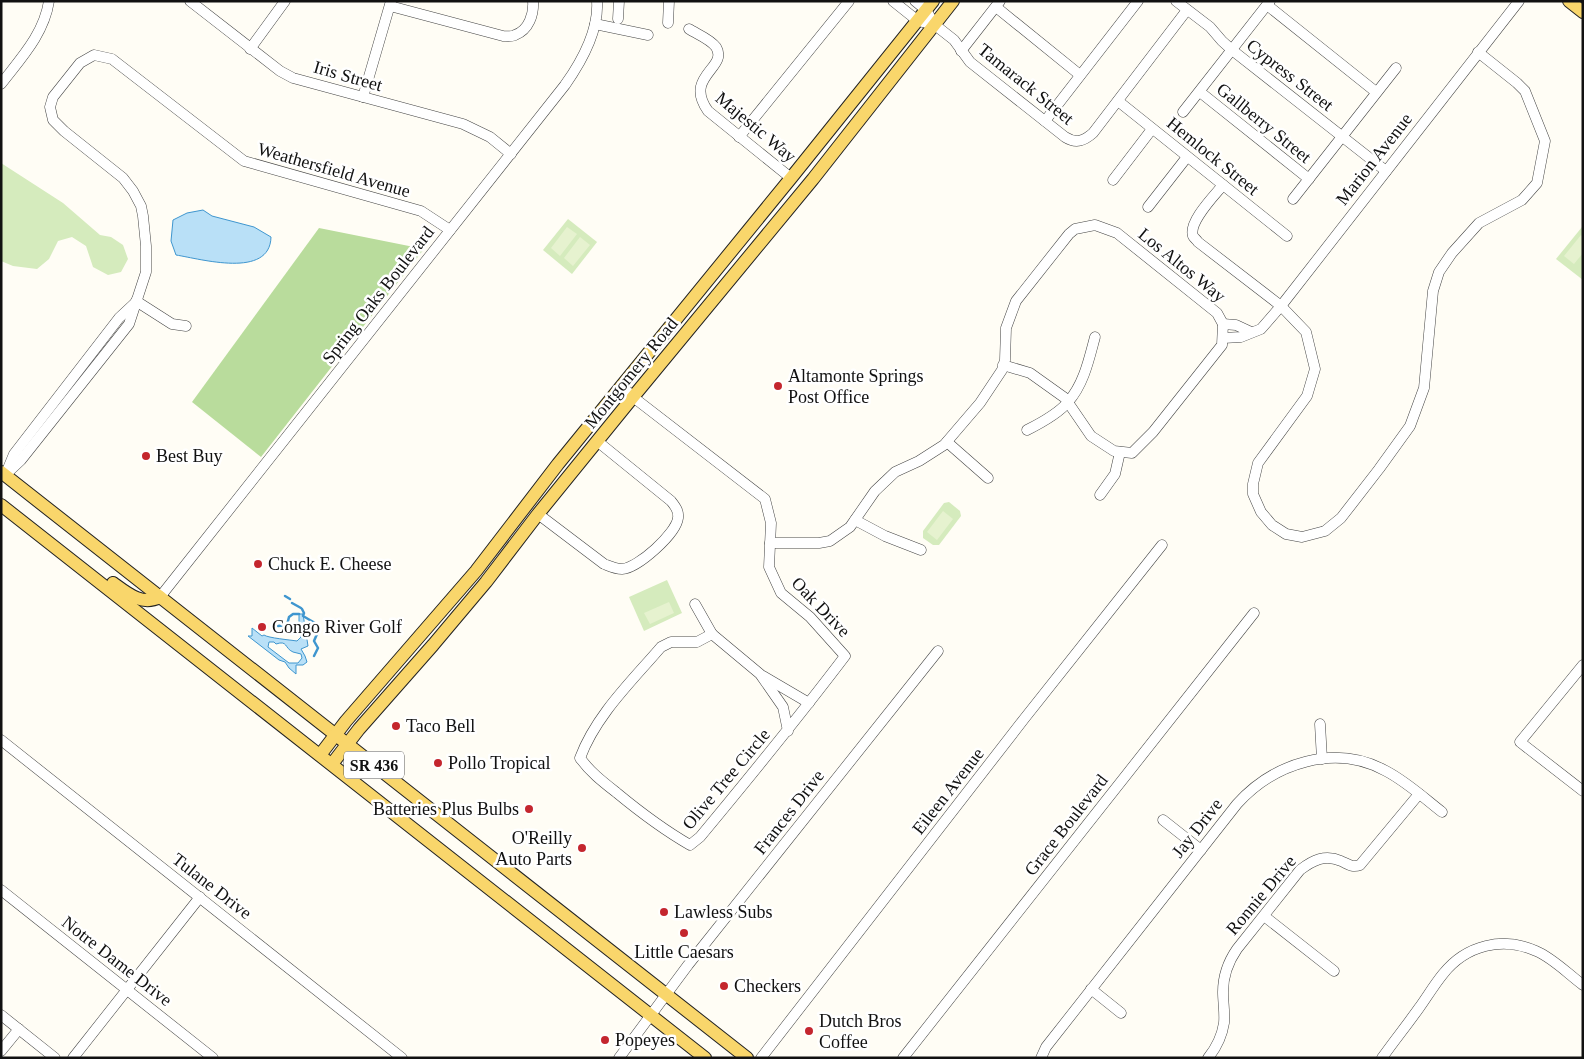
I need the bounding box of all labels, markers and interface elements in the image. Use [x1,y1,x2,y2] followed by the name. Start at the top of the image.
[1243,35,1337,115] street label: Cypress Street
[974,39,1078,129] street label: Tamarack Street
[311,57,385,95] street label: Iris Street
[1213,79,1315,167] street label: Gallberry Street
[712,88,800,166] street label: Majestic Way
[1332,109,1416,209] street label: Marion Avenue
[1163,113,1263,199] street label: Hemlock Street
[255,139,413,201] street label: Weathersfield Avenue
[318,222,438,368] street label: Spring Oaks Boulevard
[1134,224,1230,306] street label: Los Altos Way
[580,314,682,432] street label: Montgomery Road
[788,366,924,407] place label: Altamonte Springs Post Office
[772,380,784,392] marker: Altamonte Springs Post Office
[156,446,223,466] place label: Best Buy
[140,450,152,462] marker: Best Buy
[268,554,391,574] place label: Chuck E. Cheese
[252,558,264,570] marker: Chuck E. Cheese
[788,573,854,641] street label: Oak Drive
[272,617,402,637] place label: Congo River Golf
[256,621,268,633] marker: Congo River Golf
[406,716,475,736] place label: Taco Bell
[390,720,402,732] marker: Taco Bell
[678,725,774,833] street label: Olive Tree Circle
[908,744,988,838] street label: Eileen Avenue
[344,752,404,778] road number: SR 436
[448,753,551,773] place label: Pollo Tropical
[432,757,444,769] marker: Pollo Tropical
[750,766,828,858] street label: Frances Drive
[1020,771,1112,879] street label: Grace Boulevard
[1168,794,1226,862] street label: Jay Drive
[373,799,519,819] place label: Batteries Plus Bulbs
[523,803,535,815] marker: Batteries Plus Bulbs
[496,828,572,869] place label: O'Reilly Auto Parts
[576,842,588,854] marker: O'Reilly Auto Parts
[168,849,256,923] street label: Tulane Drive
[1222,851,1300,939] street label: Ronnie Drive
[674,902,773,922] place label: Lawless Subs
[658,906,670,918] marker: Lawless Subs
[58,912,176,1010] street label: Notre Dame Drive
[678,927,690,939] marker: Little Caesars
[634,942,734,962] place label: Little Caesars
[734,976,801,996] place label: Checkers
[718,980,730,992] marker: Checkers
[819,1011,902,1052] place label: Dutch Bros Coffee
[803,1025,815,1037] marker: Dutch Bros Coffee
[615,1030,675,1050] place label: Popeyes
[599,1034,611,1046] marker: Popeyes

